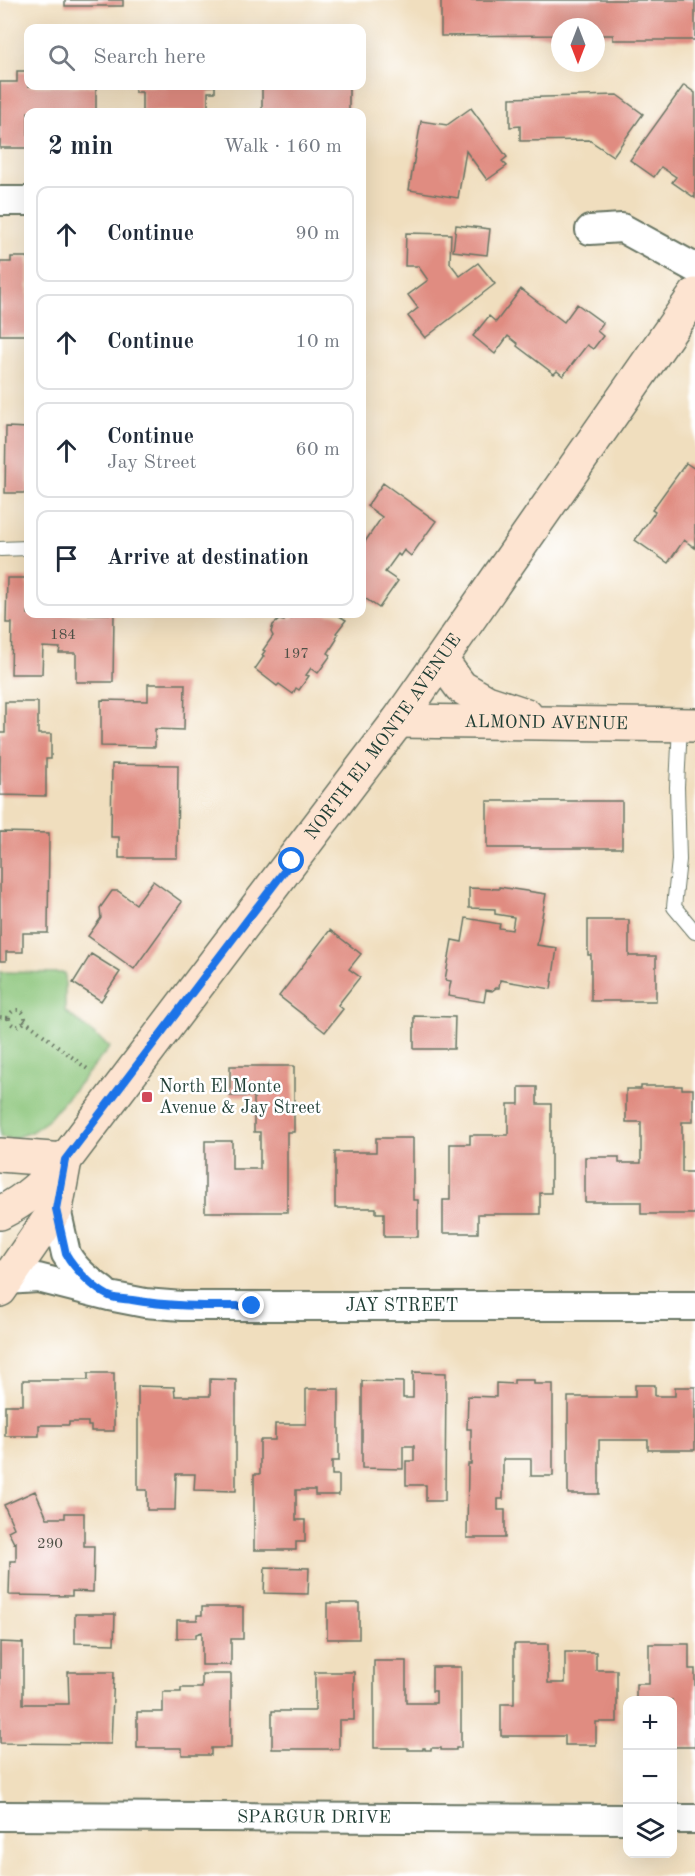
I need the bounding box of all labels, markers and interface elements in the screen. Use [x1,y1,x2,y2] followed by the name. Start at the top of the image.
[551,18,605,72] north arrow
[24,24,366,90] search box
[45,41,78,74] icon: search
[93,46,206,68] text: Search here
[48,134,113,160] text: 2 min
[223,137,342,157] text: Walk · 160 m
[50,218,83,251] icon: ahead
[107,223,194,245] text: Continue
[295,224,340,244] text: 90 m
[50,326,83,359] icon: ahead
[107,331,194,353] text: Continue
[295,332,340,352] text: 10 m
[107,426,194,448] text: Continue
[50,434,83,467] icon: ahead
[295,440,340,460] text: 60 m
[107,453,197,473] text: Jay Street
[50,542,83,575] icon: arrive
[107,547,309,569] text: Arrive at destination
[50,628,76,643] house number: 184
[302,631,465,843] street label: NORTH EL MONTE AVENUE
[283,647,309,662] house number: 197
[464,713,628,733] street label: ALMOND AVENUE
[278,847,304,873] route start
[159,1078,321,1117] place label: North El Monte Avenue & Jay Street
[140,1090,154,1104] marker: North El Monte Avenue & Jay Street
[238,1292,264,1318] route end
[345,1297,458,1315] street label: JAY STREET
[37,1537,63,1552] house number: 290
[623,1696,677,1858] map controls
[623,1696,677,1750] button: +
[623,1750,677,1804] button: −
[623,1804,677,1858] button: layers
[237,1808,391,1827] street label: SPARGUR DRIVE

